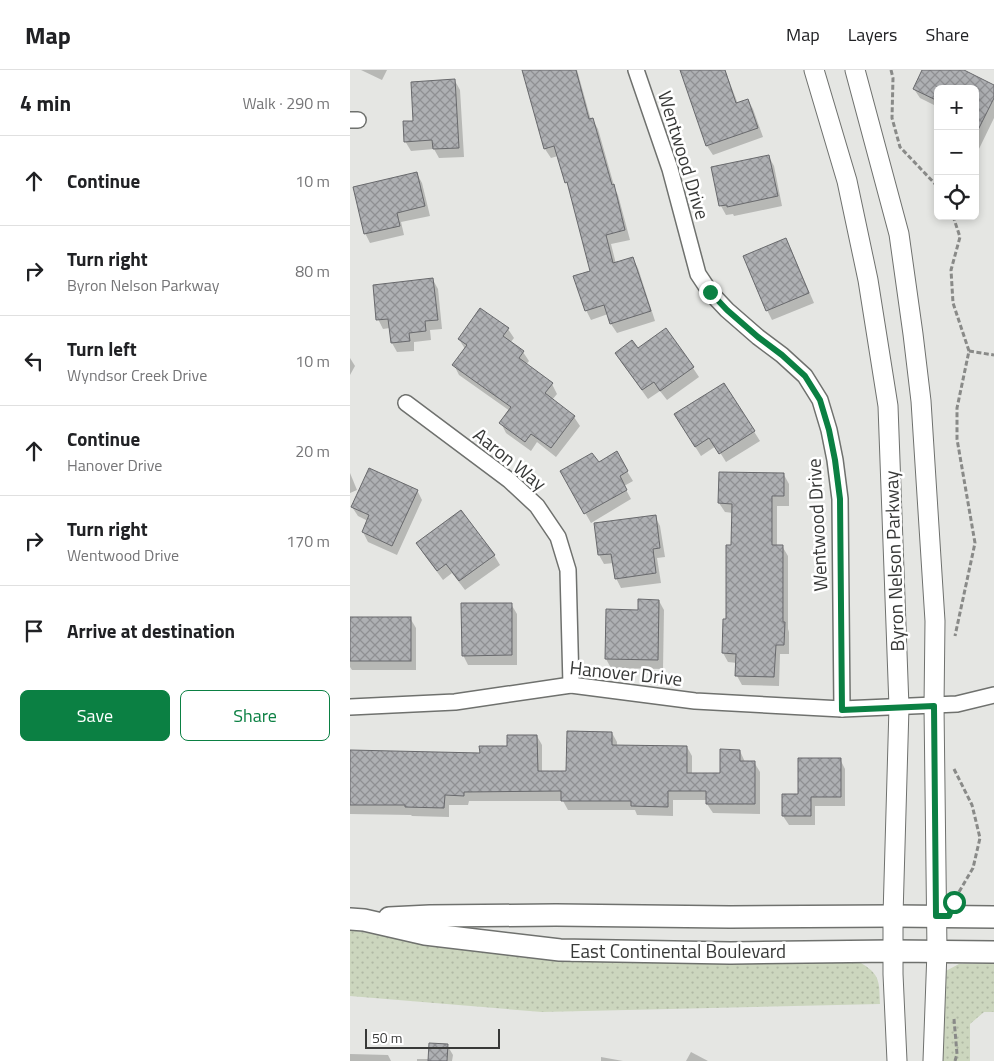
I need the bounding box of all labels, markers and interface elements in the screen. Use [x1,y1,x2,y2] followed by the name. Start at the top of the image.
[25,17,71,53] text: Map
[786,21,820,48] text: Map
[848,21,897,48] text: Layers
[925,21,969,48] text: Share
[934,85,979,220] map controls
[934,85,979,130] button: +
[20,87,71,119] text: 4 min
[651,87,718,223] street label: Wentwood Drive
[242,91,330,115] text: Walk · 290 m
[934,130,979,175] button: −
[67,166,140,195] text: Continue
[20,167,48,195] icon: ahead
[295,169,330,193] text: 10 m
[934,175,979,220] button: locate
[67,244,148,273] text: Turn right
[20,257,48,285] icon: right
[295,259,330,283] text: 80 m
[67,273,219,297] text: Byron Nelson Parkway
[699,281,722,304] route end
[67,334,137,363] text: Turn left
[20,347,48,375] icon: left
[295,349,330,373] text: 10 m
[67,363,207,387] text: Wyndsor Creek Drive
[467,420,553,497] street label: Aaron Way
[67,424,140,453] text: Continue
[20,437,48,465] icon: ahead
[295,439,330,463] text: 20 m
[67,453,162,477] text: Hanover Drive
[799,458,834,592] street label: Wentwood Drive
[876,470,911,652] street label: Byron Nelson Parkway
[67,514,148,543] text: Turn right
[20,527,48,555] icon: right
[286,529,330,553] text: 170 m
[67,543,179,567] text: Wentwood Drive
[67,616,235,645] text: Arrive at destination
[20,617,48,645] icon: arrive
[568,652,684,693] street label: Hanover Drive
[20,690,170,741] button: Save
[180,690,330,741] button: Share
[943,891,966,914] route start
[570,936,786,965] street label: East Continental Boulevard
[365,1026,500,1049] scale bar
[372,1027,402,1048] text: 50 m

